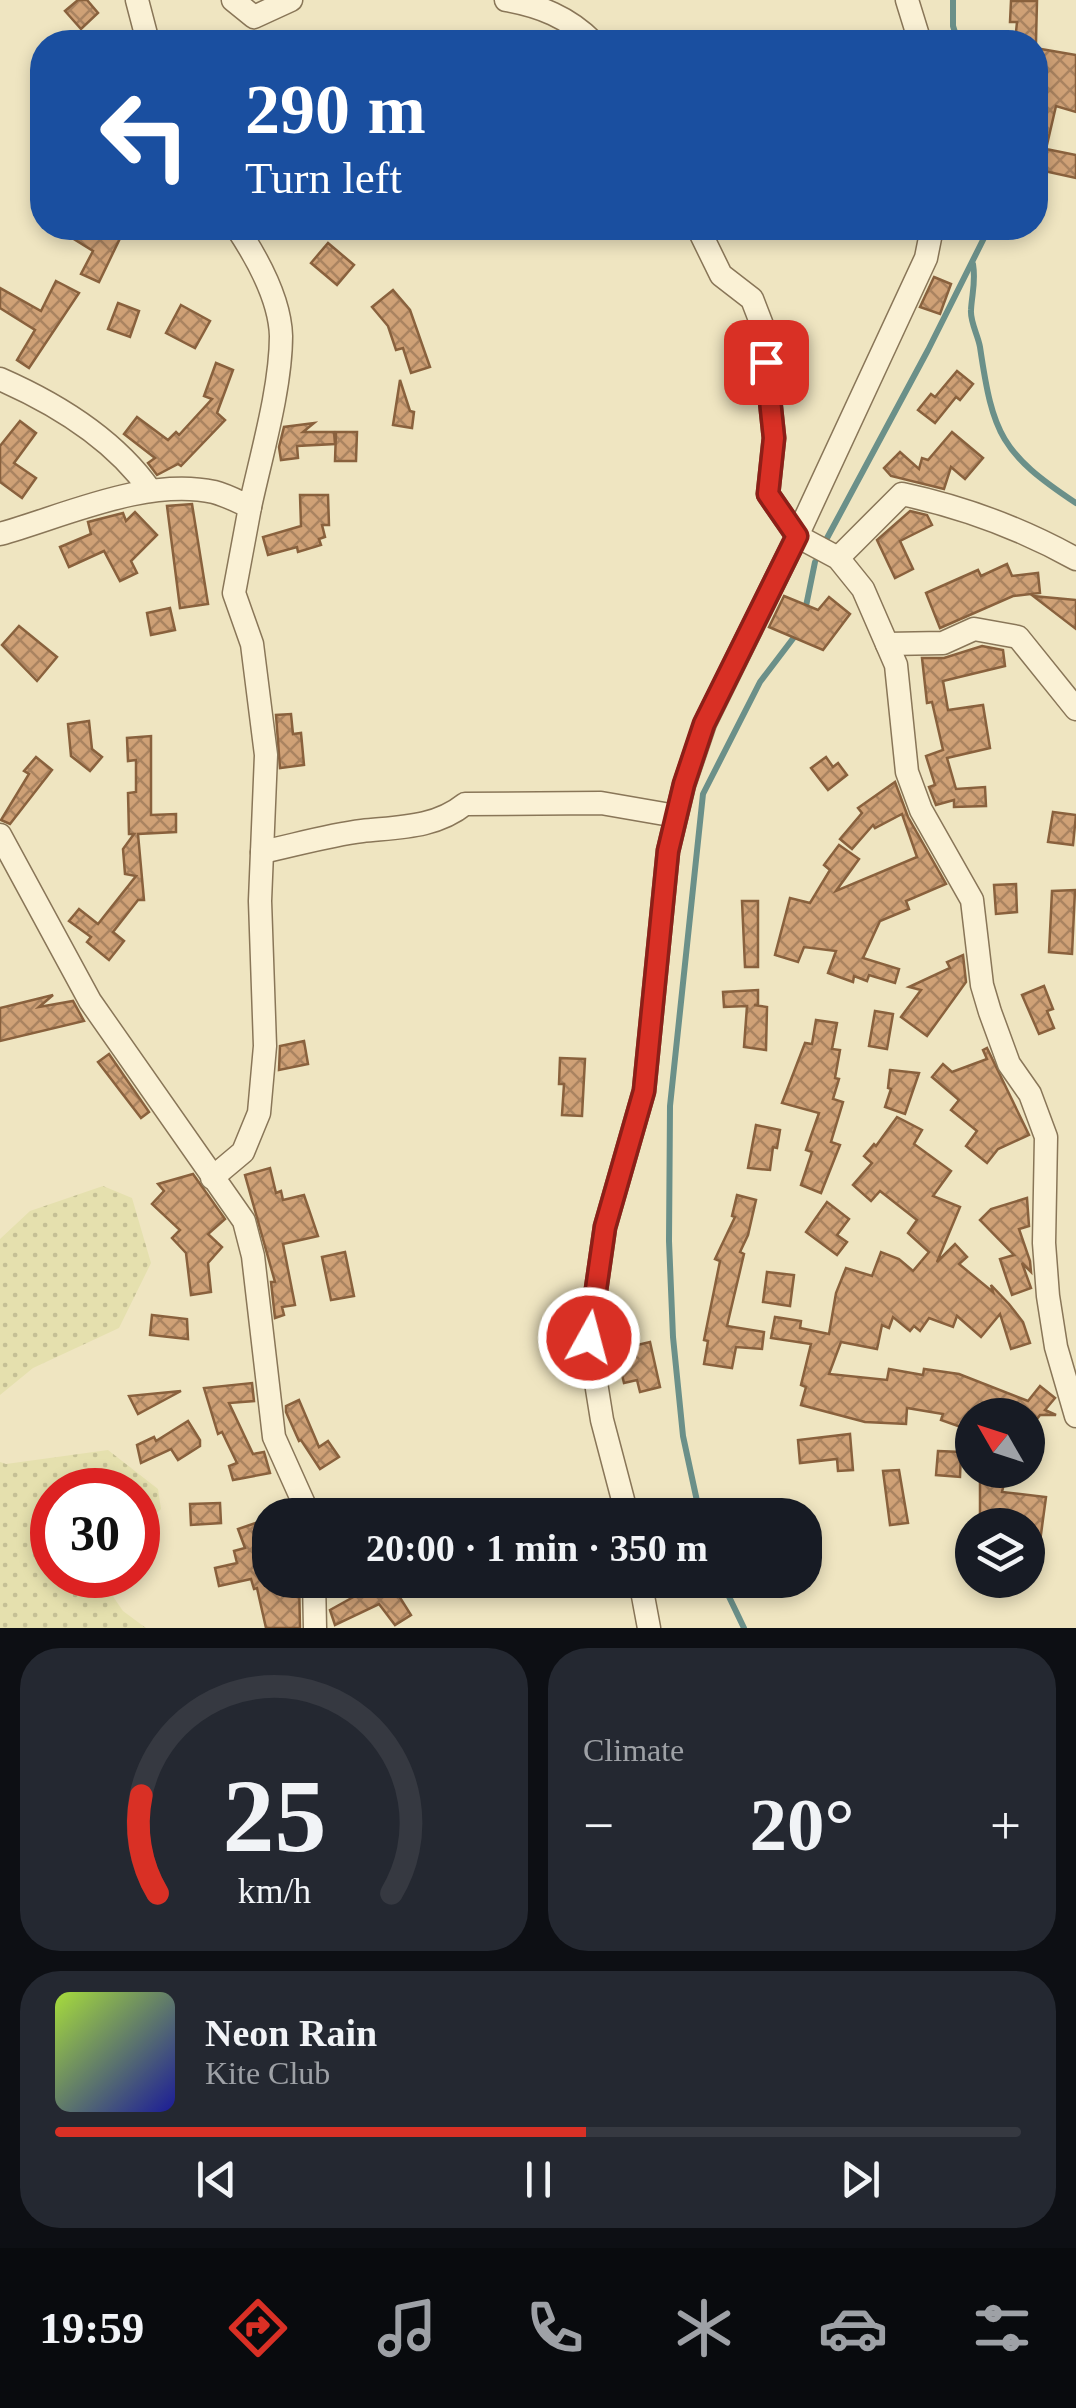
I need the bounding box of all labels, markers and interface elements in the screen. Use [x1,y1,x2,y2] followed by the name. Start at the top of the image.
[80,70,210,200] icon: left
[245,71,426,148] text: 290 m
[245,153,402,203] text: Turn left
[724,320,809,405] pin
[739,335,794,390] icon: arrive
[537,1286,641,1390] position arrow
[955,1398,1045,1488] north arrow
[955,1398,1045,1598] map controls
[30,1468,160,1598] speed limit sign: 30
[955,1508,1045,1598] button: layers
[366,1527,708,1569] text: 20:00 · 1 min · 350 m
[583,1732,684,1768] text: Climate
[222,1758,326,1873] text: 25
[750,1783,855,1866] text: 20°
[583,1795,614,1856] text: −
[990,1795,1021,1856] text: +
[237,1871,311,1911] text: km/h
[205,2012,377,2054] text: Neon Rain
[205,2055,330,2091] text: Kite Club
[189,2152,244,2207] icon: previous
[511,2152,566,2207] icon: pause
[833,2152,888,2207] icon: next
[223,2293,293,2363] icon: directions
[372,2293,442,2363] icon: music
[520,2293,590,2363] icon: phone
[669,2293,739,2363] icon: climate
[818,2293,888,2363] icon: car
[967,2293,1037,2363] icon: filters
[39,2303,144,2353] text: 19:59

